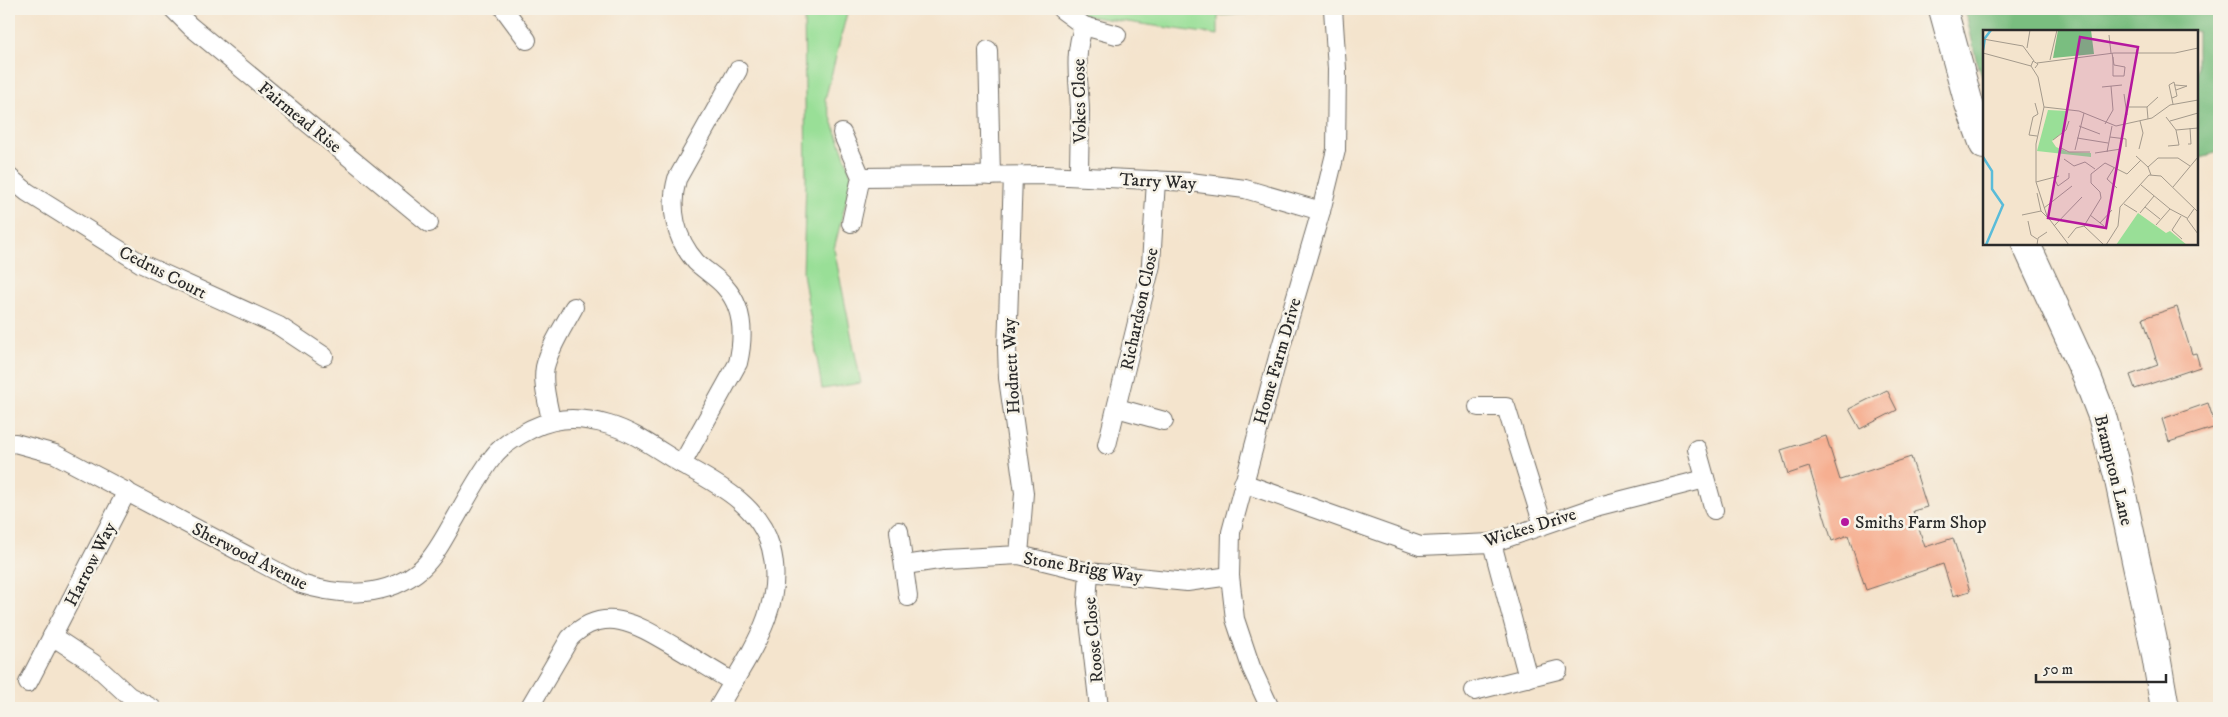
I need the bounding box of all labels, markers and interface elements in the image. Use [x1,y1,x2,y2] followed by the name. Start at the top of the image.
[1983,30,2198,245] inset map
[1068,58,1092,145] street label: Vokes Close
[253,77,346,158] street label: Fairmead Rise
[1119,169,1197,195] street label: Tarry Way
[115,241,210,304] street label: Cedrus Court
[1116,246,1164,372] street label: Richardson Close
[1249,295,1307,427] street label: Home Farm Drive
[998,317,1026,415] street label: Hodnett Way
[2089,413,2137,528] street label: Brampton Lane
[1481,504,1579,553] street label: Wickes Drive
[1855,512,1986,534] place label: Smiths Farm Shop
[1839,516,1851,528] marker: Smiths Farm Shop
[60,518,122,610] street label: Harrow Way
[188,518,311,595] street label: Sherwood Avenue
[1022,548,1144,588] street label: Stone Brigg Way
[1079,596,1109,684] street label: Roose Close
[2036,652,2166,684] scale bar
[2043,660,2073,679] text: 50 m

